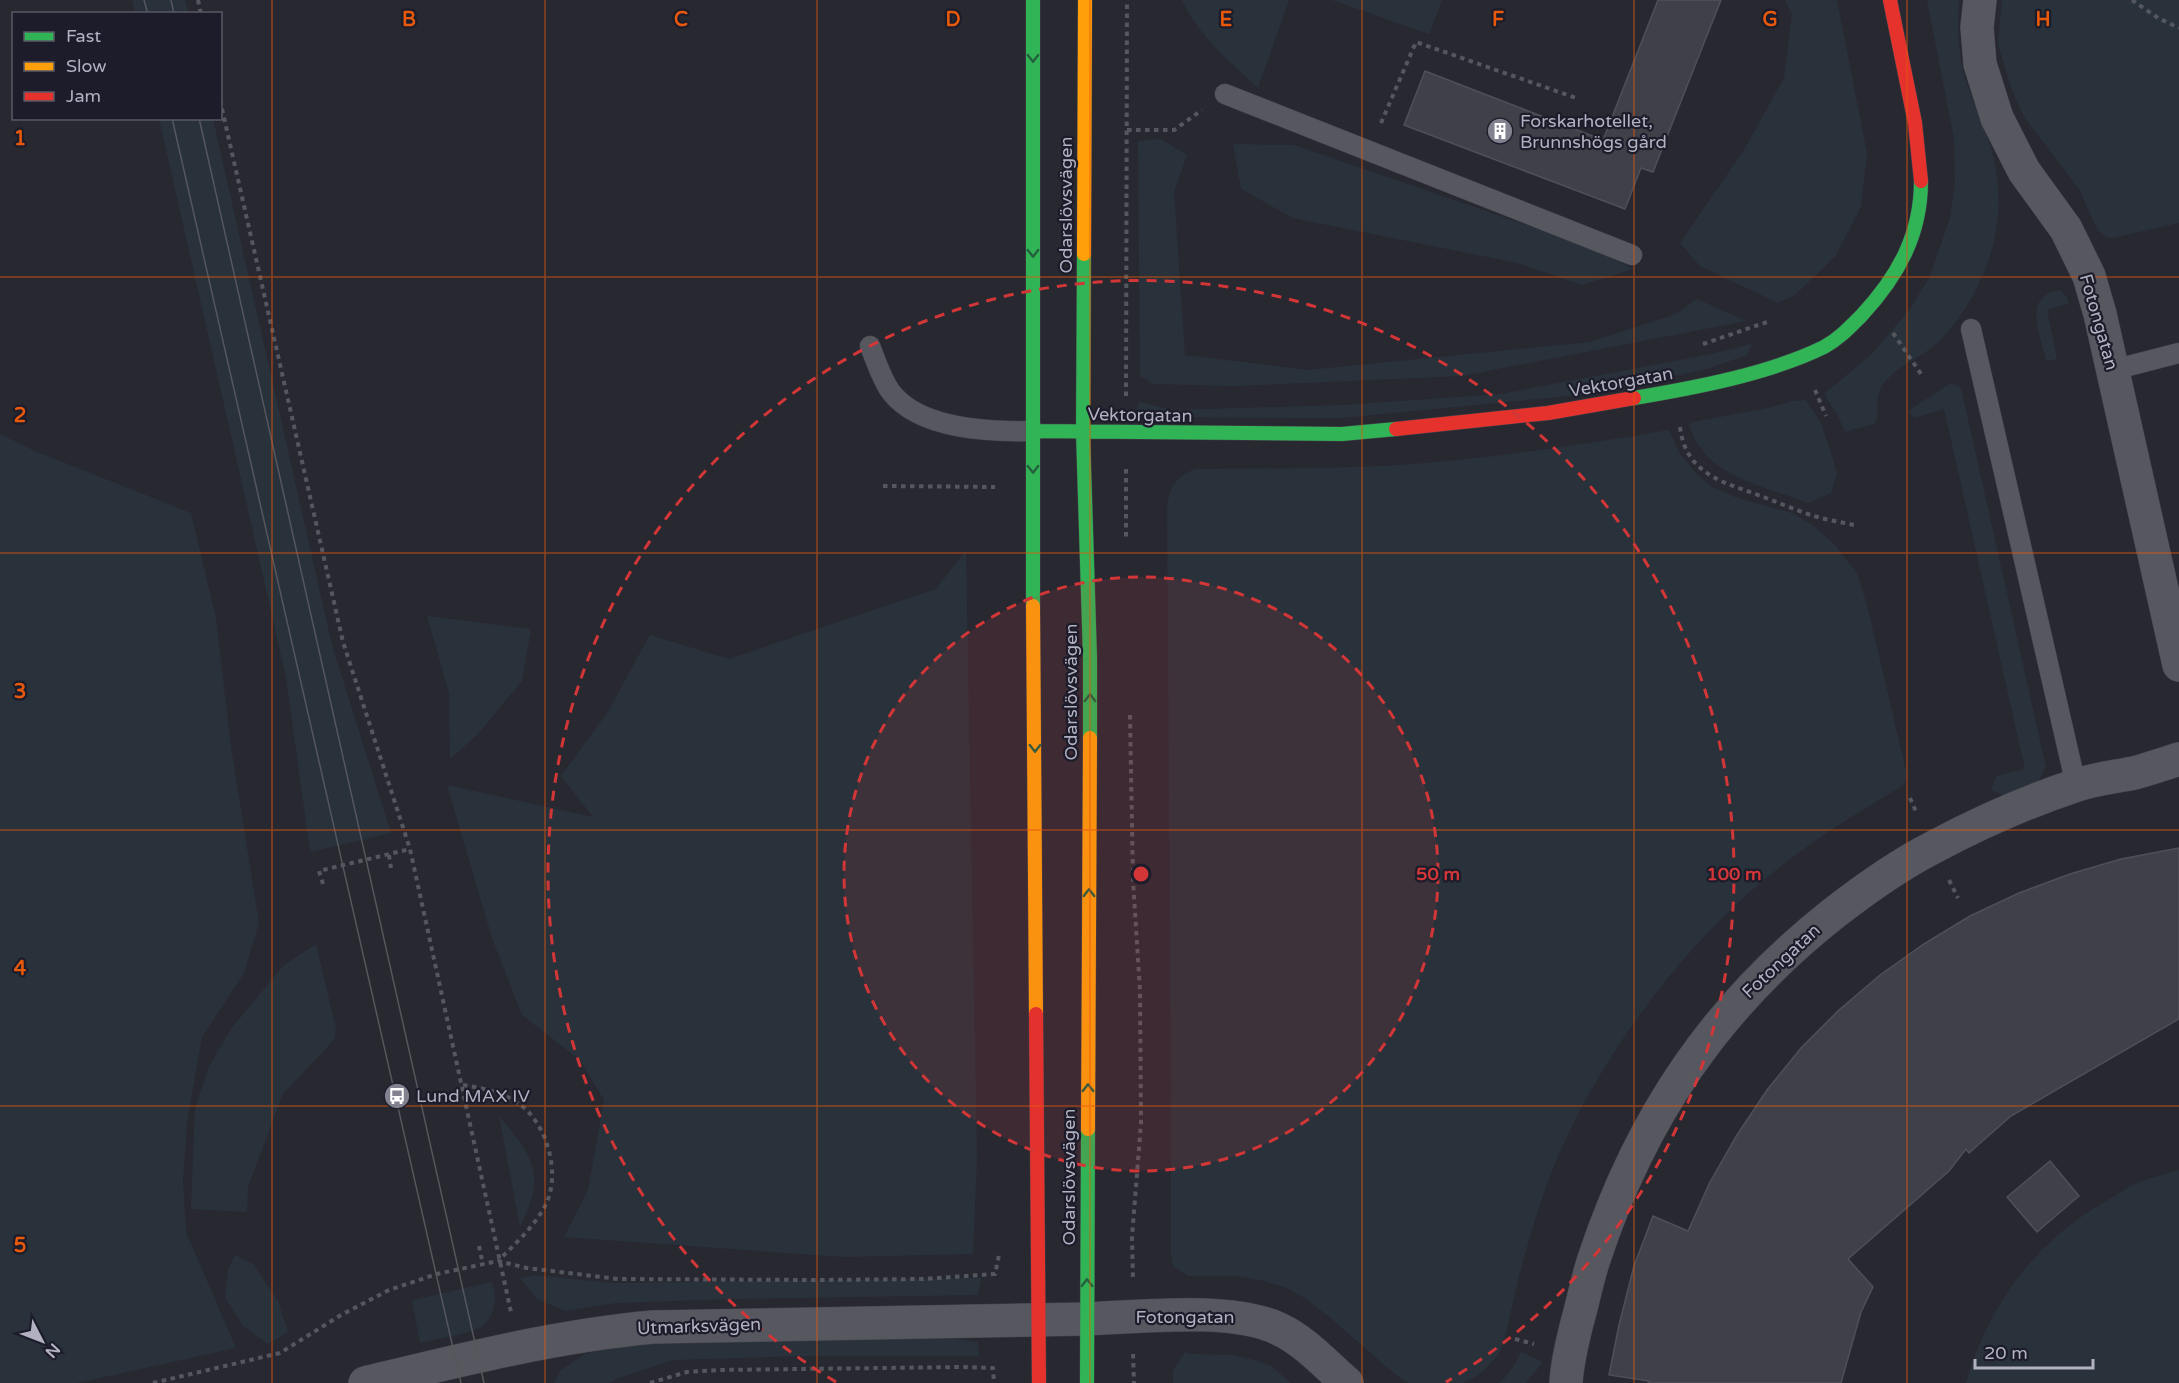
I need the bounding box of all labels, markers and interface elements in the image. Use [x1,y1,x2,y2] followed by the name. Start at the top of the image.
[402,8,416,32] text: B
[674,8,688,32] text: C
[945,8,961,32] text: D
[1220,8,1233,32] text: E
[1492,8,1504,32] text: F
[1762,8,1778,32] text: G
[2035,8,2051,32] text: H
[12,12,222,120] legend
[66,25,101,47] text: Fast
[1027,54,1039,63] one-way arrow
[66,55,107,77] text: Slow
[66,85,101,107] text: Jam
[1520,110,1667,153] place label: Forskarhotellet, Brunnshögs gård
[1485,116,1515,146] building icon: Forskarhotellet, Brunnshögs gård
[14,127,26,151] text: 1
[1055,137,1077,273] street label: Odarslövsvägen
[1027,249,1039,258] one-way arrow
[2075,271,2123,373] street label: Fotongatan
[1567,362,1675,402] street label: Vektorgatan
[1087,403,1193,427] street label: Vektorgatan
[14,404,26,428] text: 2
[1027,465,1040,474] one-way arrow
[1060,624,1082,760] street label: Odarslövsvägen
[14,680,26,704] text: 3
[1084,693,1096,702] one-way arrow
[1029,744,1041,753] one-way arrow
[1416,863,1460,885] text: 50 m
[1706,863,1762,885] text: 100 m
[1131,864,1151,884] centre of rings
[1083,888,1095,897] one-way arrow
[1737,919,1825,1003] street label: Fotongatan
[14,957,27,981] text: 4
[382,1081,412,1111] bus stop icon: Lund MAX IV
[1082,1083,1094,1092] one-way arrow
[416,1085,530,1107] place label: Lund MAX IV
[1058,1109,1080,1245] street label: Odarslövsvägen
[14,1234,26,1258] text: 5
[1081,1278,1093,1287] one-way arrow
[1136,1306,1234,1328] street label: Fotongatan
[12,1311,72,1371] north arrow
[637,1313,761,1339] street label: Utmarksvägen
[1975,1332,2094,1370] scale bar
[41,1339,64,1362] text: N
[1984,1342,2028,1364] text: 20 m

